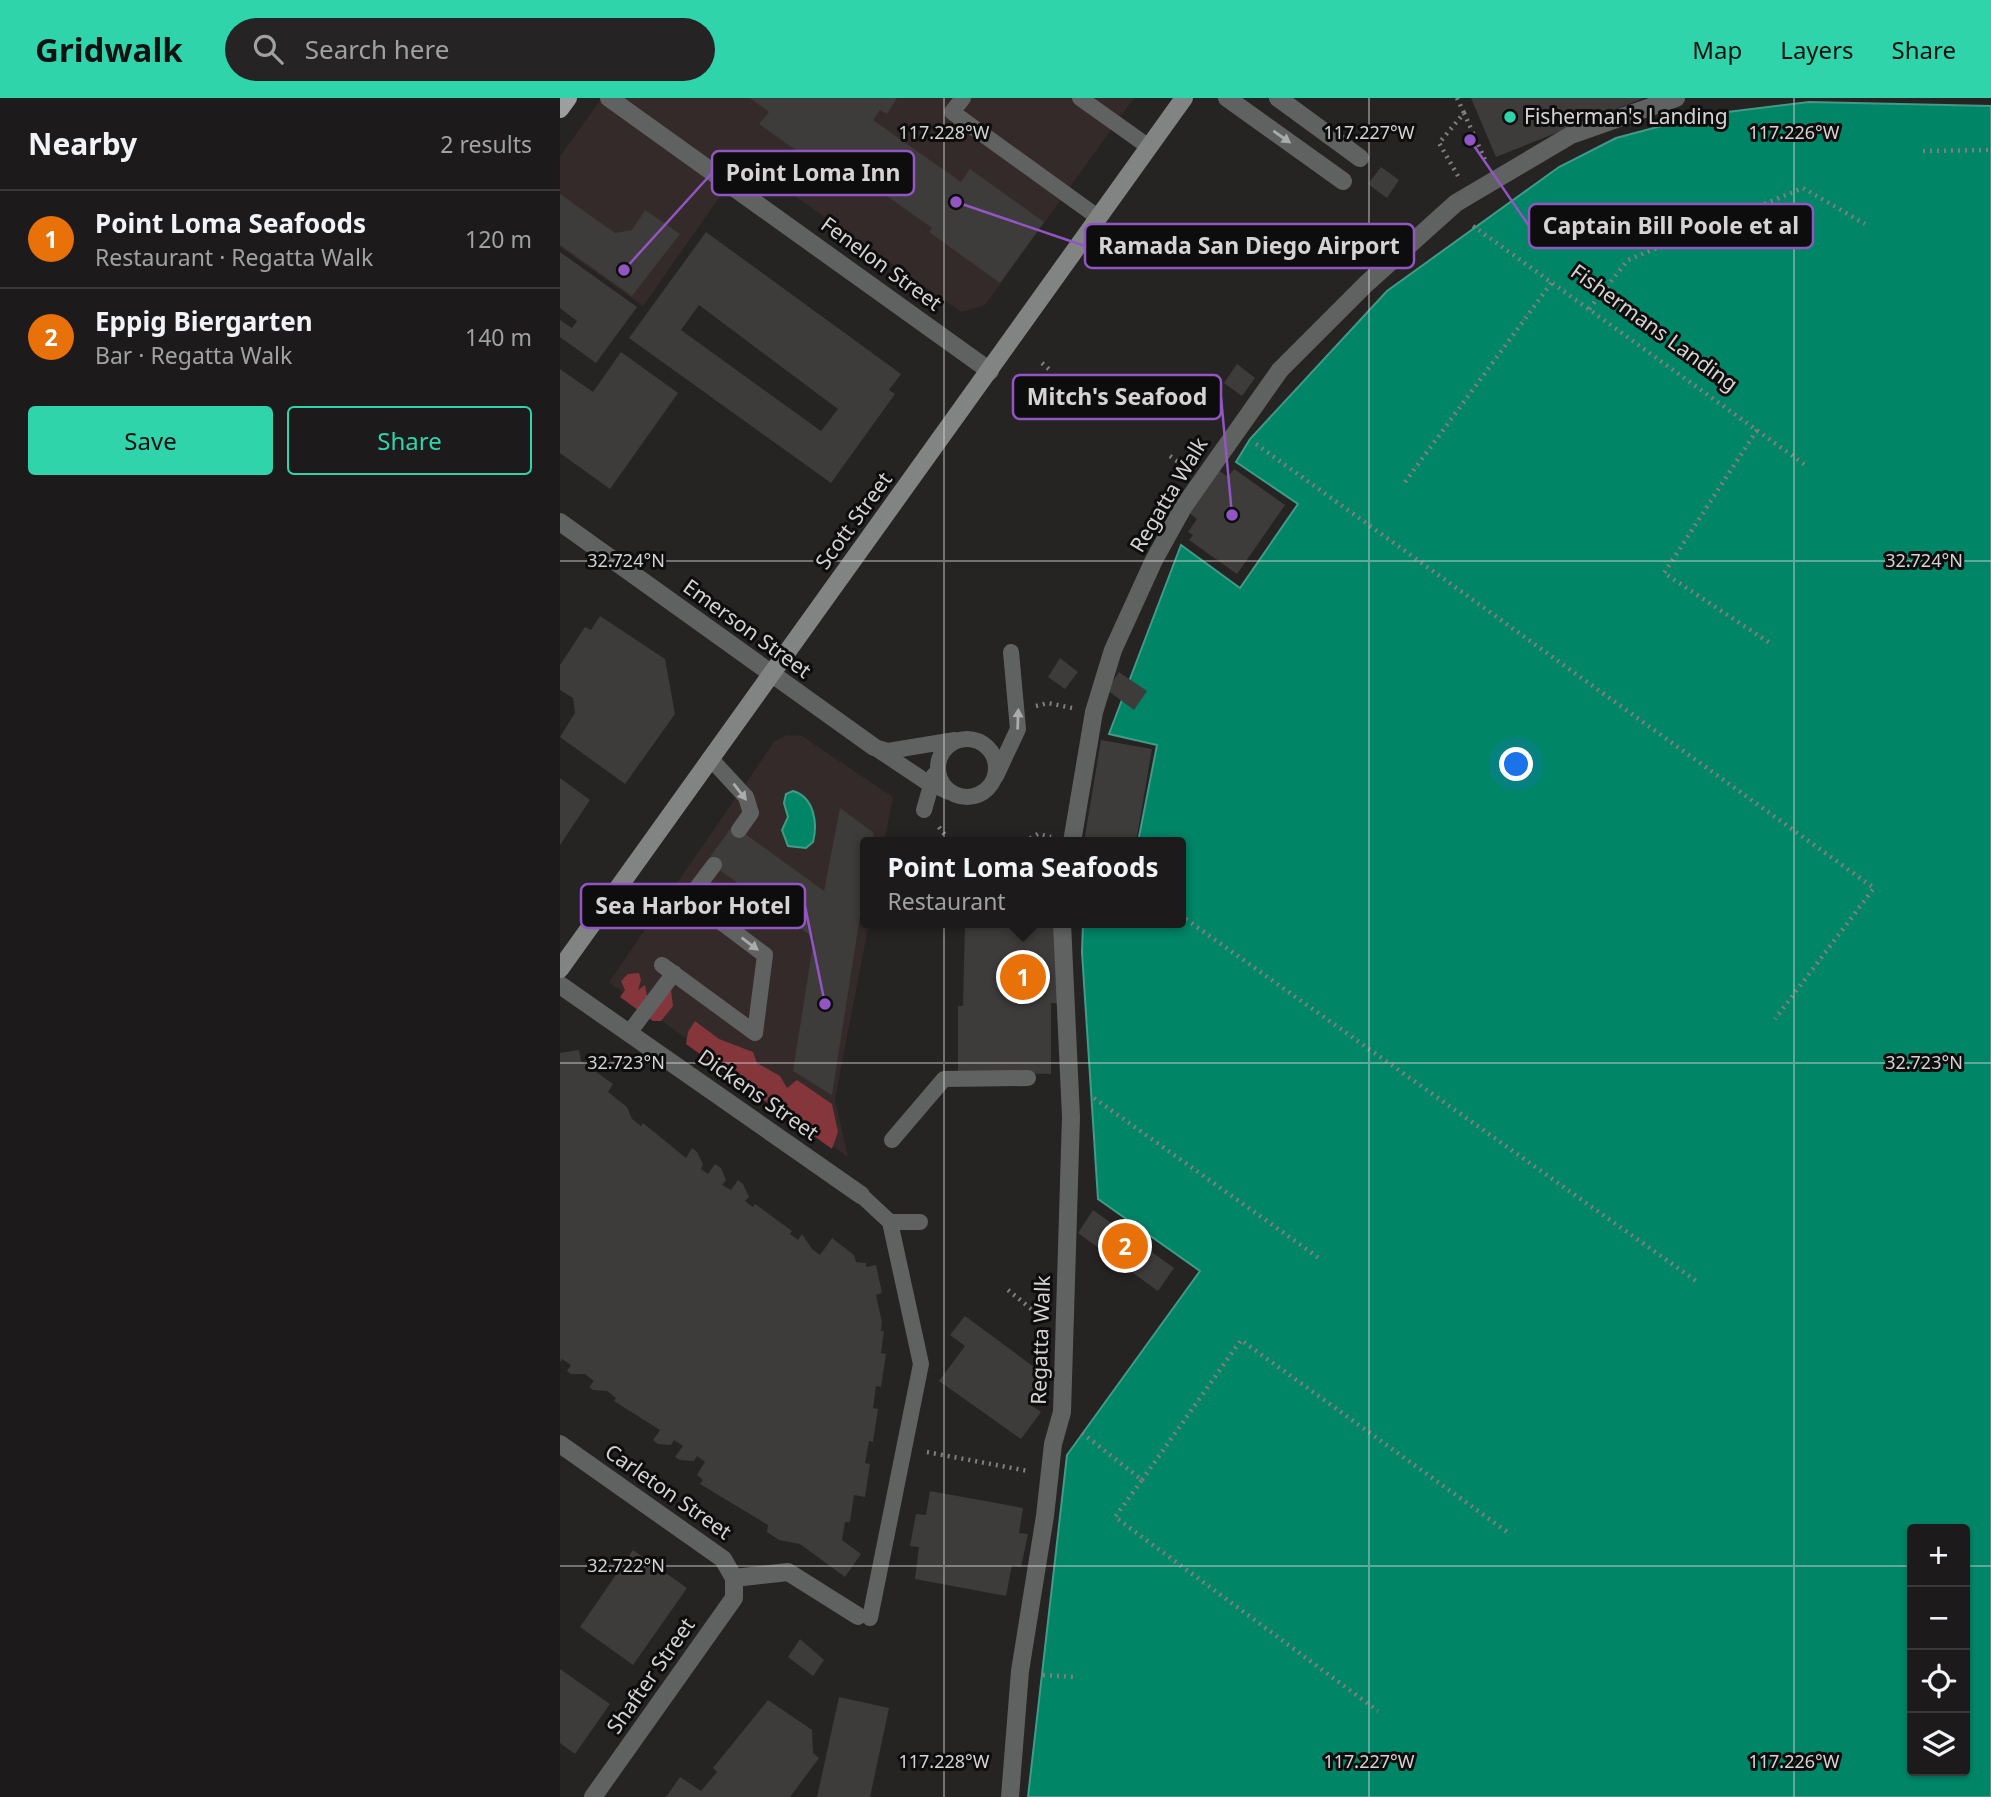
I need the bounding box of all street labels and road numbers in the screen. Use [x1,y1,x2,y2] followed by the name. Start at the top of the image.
[816,210,948,317] street label: Fenelon Street
[1566,257,1744,397] street label: Fishermans Landing
[1123,431,1214,557] street label: Regatta Walk
[808,466,898,575] street label: Scott Street
[678,572,817,684] street label: Emerson Street
[693,1042,825,1146] street label: Dickens Street
[1024,1274,1056,1405] street label: Regatta Walk
[600,1437,738,1545] street label: Carleton Street
[600,1611,701,1739] street label: Shafter Street

